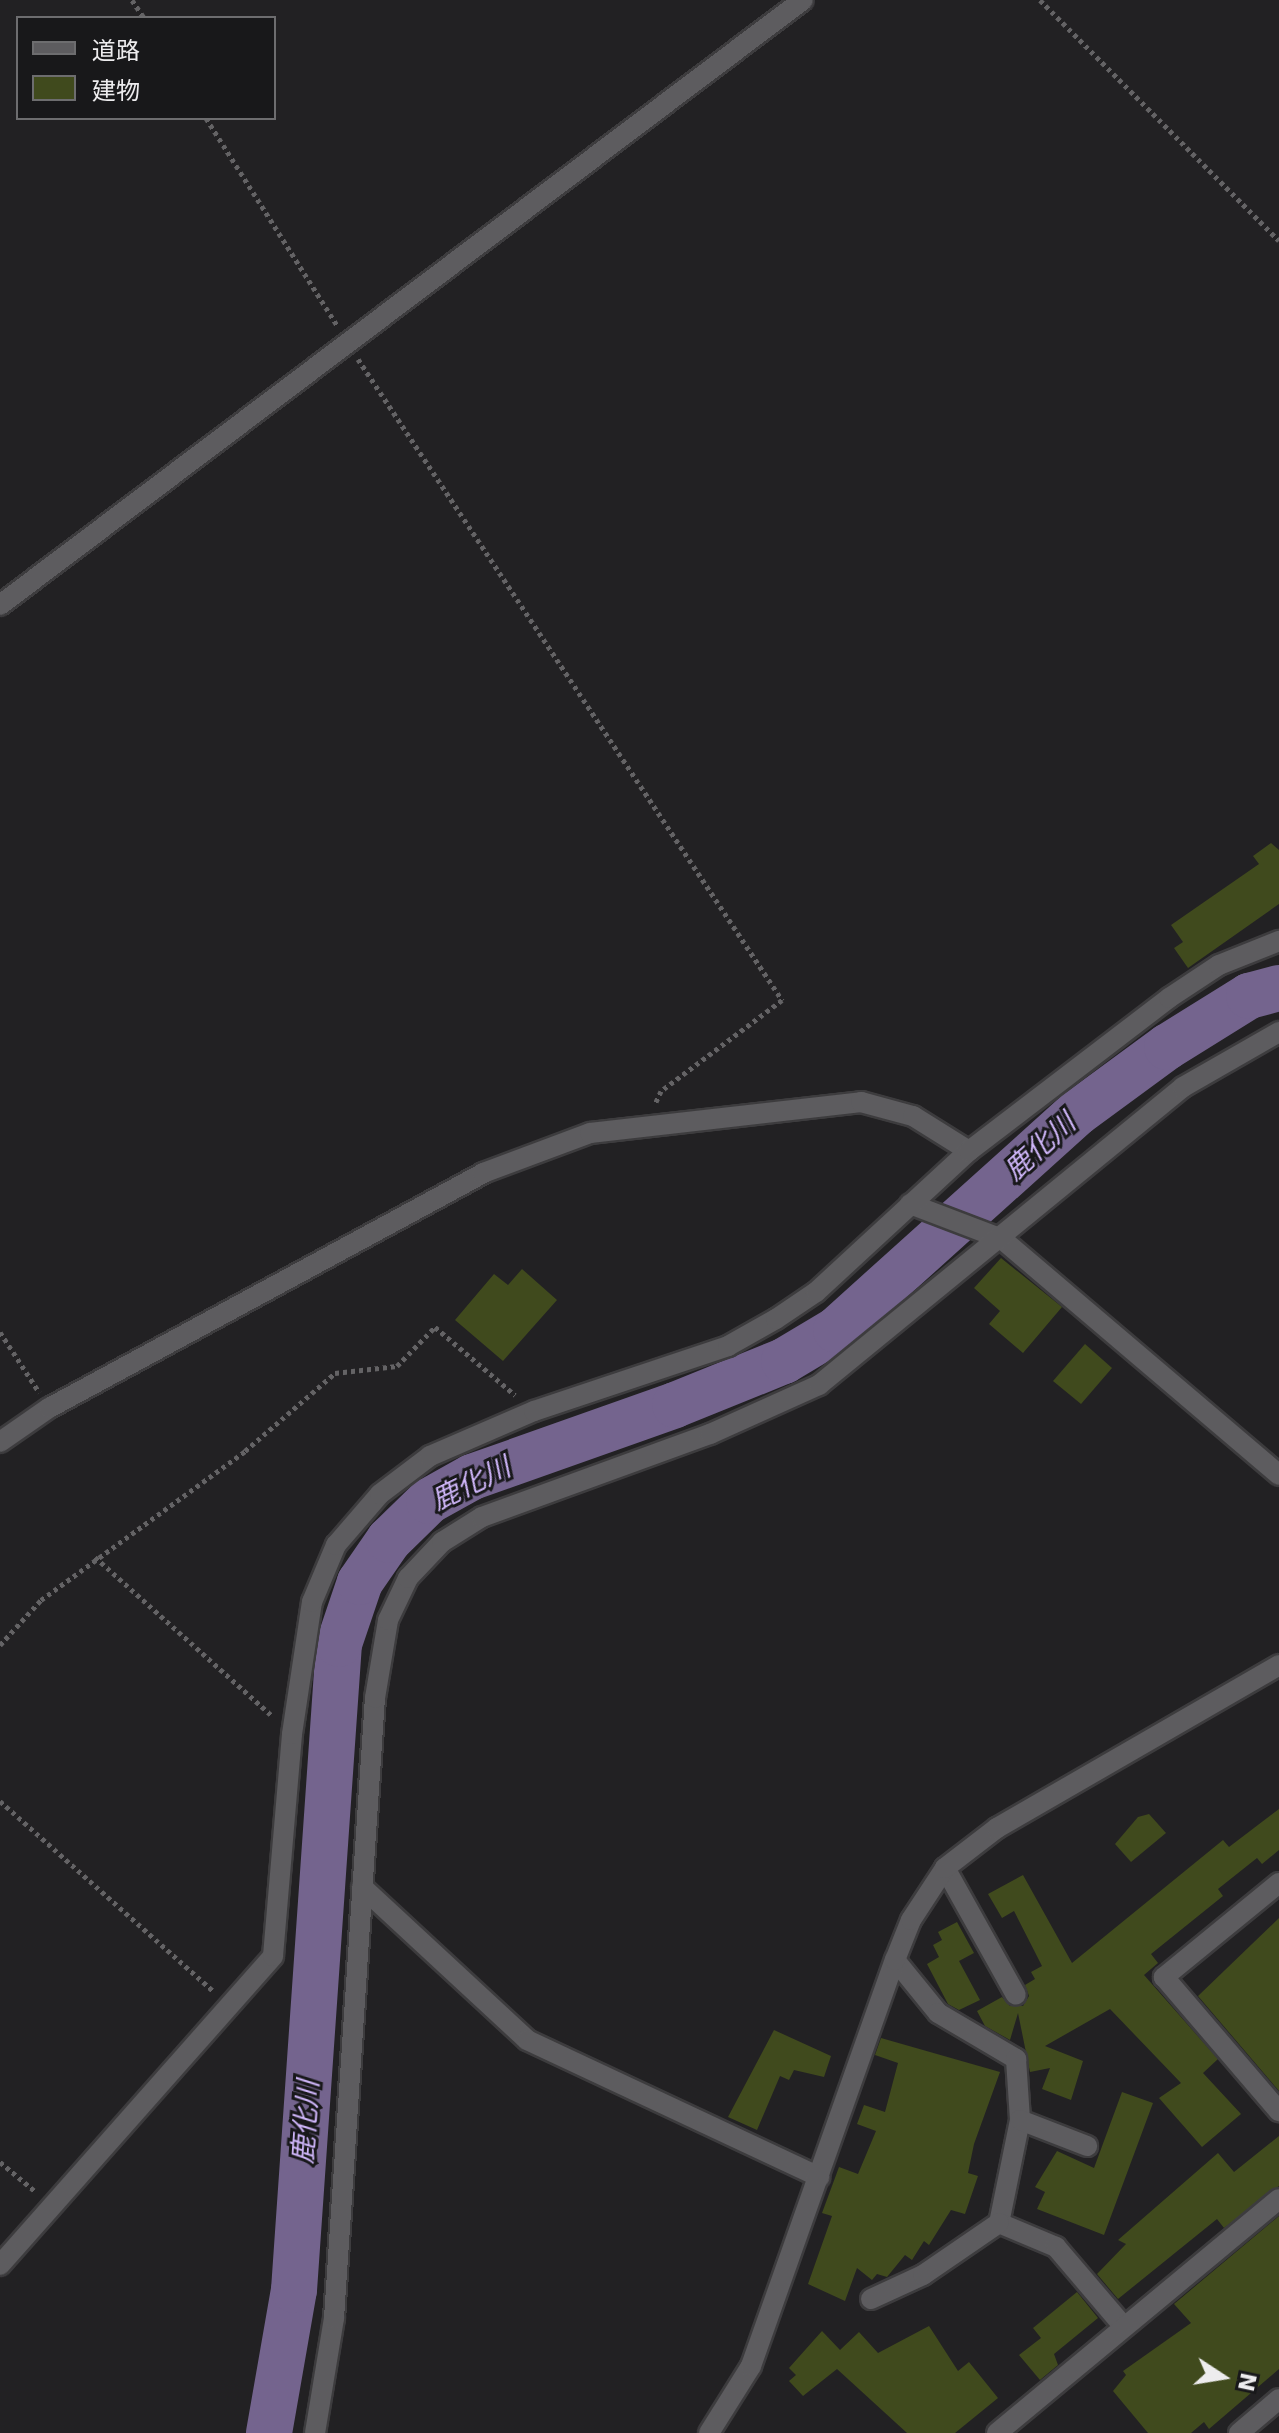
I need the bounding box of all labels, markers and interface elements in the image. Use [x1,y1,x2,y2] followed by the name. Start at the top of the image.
[16,16,276,120] legend
[92,37,140,65] text: 道路
[92,77,140,105] text: 建物
[998,1106,1082,1188] water label: 鹿化川
[426,1450,516,1518] water label: 鹿化川
[286,2079,326,2165] water label: 鹿化川
[1183,2337,1263,2417] north arrow
[1233,2370,1261,2394] text: N

